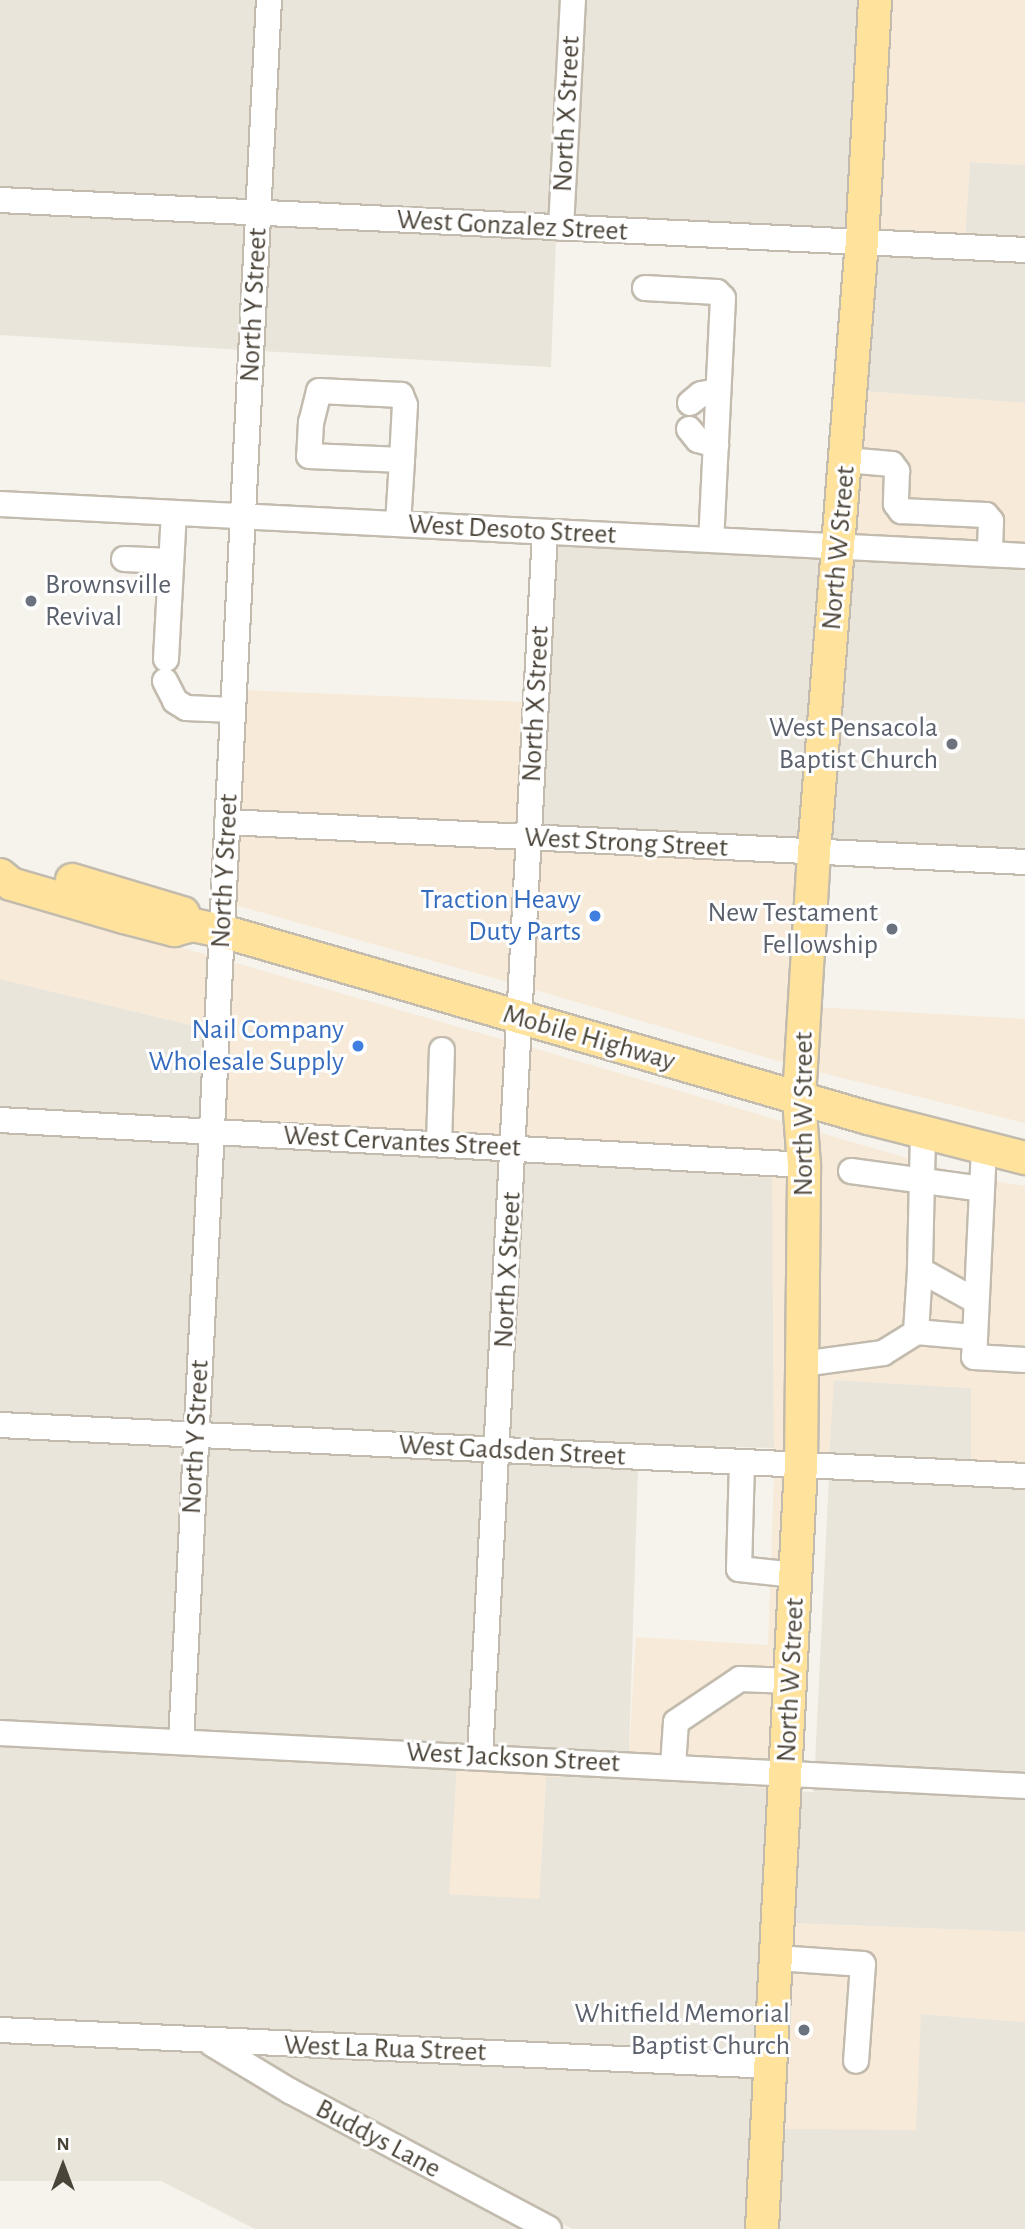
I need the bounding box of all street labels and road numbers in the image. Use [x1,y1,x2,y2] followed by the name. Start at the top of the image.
[546,35,588,193] street label: North X Street
[396,203,628,249] street label: West Gonzalez Street
[233,227,275,383] street label: North Y Street
[815,464,863,632] street label: North W Street
[407,508,617,552] street label: West Desoto Street
[515,625,557,783] street label: North X Street
[204,793,246,949] street label: North Y Street
[523,821,729,865] street label: West Strong Street
[499,997,679,1079] street label: Mobile Highway
[787,1032,821,1196] street label: North W Street
[282,1119,522,1165] street label: West Cervantes Street
[487,1191,529,1349] street label: North X Street
[175,1359,217,1515] street label: North Y Street
[398,1428,626,1474] street label: West Gadsden Street
[770,1597,812,1763] street label: North W Street
[405,1736,621,1780] street label: West Jackson Street
[283,2029,487,2069] street label: West La Rua Street
[310,2092,446,2186] street label: Buddys Lane

